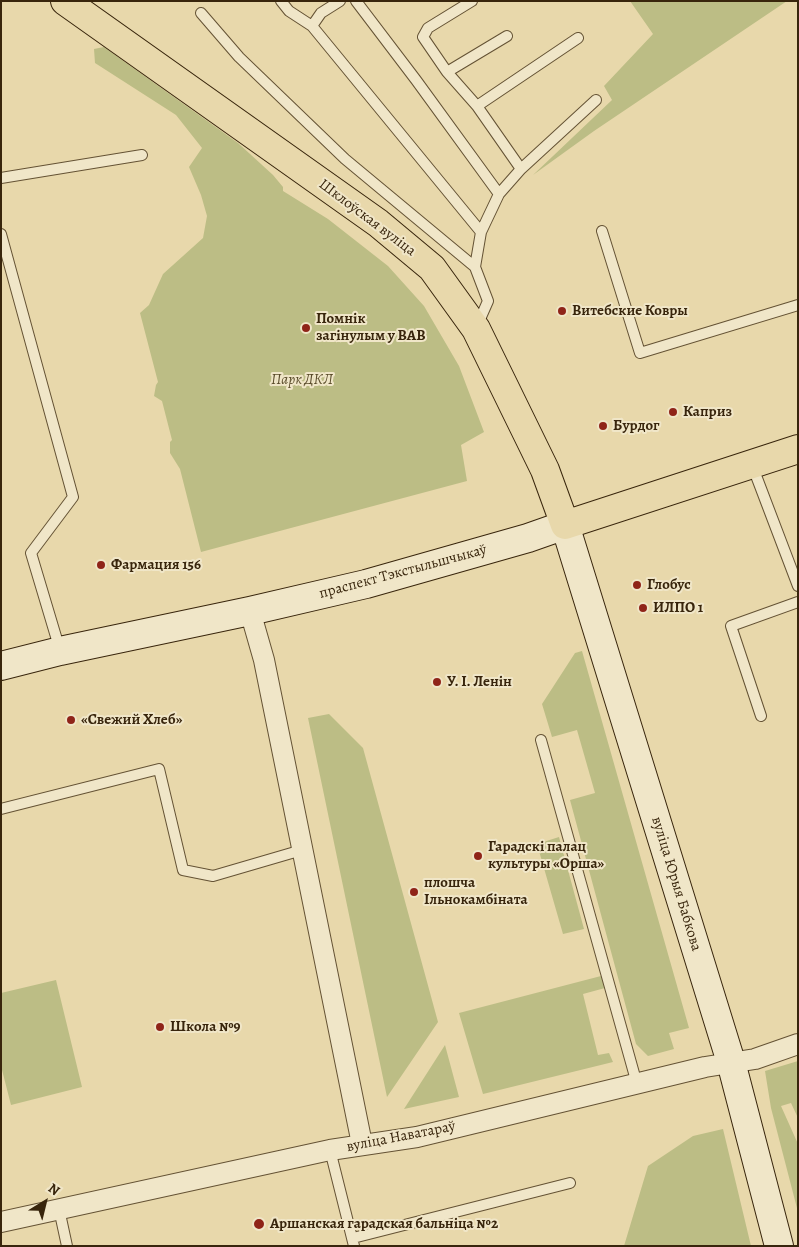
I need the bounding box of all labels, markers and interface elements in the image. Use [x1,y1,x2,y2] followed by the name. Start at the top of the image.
[315,176,419,260] street label: Шклоўская вуліца
[572,302,688,320] place label: Витебские Ковры
[556,305,568,317] marker: Витебские Ковры
[316,310,426,345] place label: Помнік загінулым у ВАВ
[300,322,312,334] marker: Помнік загінулым у ВАВ
[271,371,333,389] park label: Парк ДКЛ
[683,403,732,421] place label: Каприз
[667,406,679,418] marker: Каприз
[613,417,659,435] place label: Бурдог
[597,420,609,432] marker: Бурдог
[317,541,489,603] street label: праспект Тэкстыльшчыкаў
[111,556,201,574] place label: Фармация 156
[95,559,107,571] marker: Фармация 156
[647,576,691,594] place label: Глобус
[631,579,643,591] marker: Глобус
[653,599,703,617] place label: ИЛПО 1
[637,602,649,614] marker: ИЛПО 1
[447,673,512,691] place label: У. І. Ленін
[431,676,443,688] marker: У. І. Ленін
[81,711,182,729] place label: «Свежий Хлеб»
[65,714,77,726] marker: «Свежий Хлеб»
[647,815,705,953] street label: вуліца Юрыя Бабкова
[488,838,604,873] place label: Гарадскі палац культуры «Орша»
[472,850,484,862] marker: Гарадскі палац культуры «Орша»
[424,874,528,909] place label: плошча Ільнокамбіната
[408,886,420,898] marker: плошча Ільнокамбіната
[170,1018,241,1036] place label: Школа №9
[154,1021,166,1033] marker: Школа №9
[345,1118,457,1156] street label: вуліца Наватараў
[20,1177,70,1227] north arrow
[44,1179,64,1200] text: N
[270,1215,498,1233] place label: Аршанская гарадская бальніца №2
[252,1217,266,1231] marker: Аршанская гарадская бальніца №2

